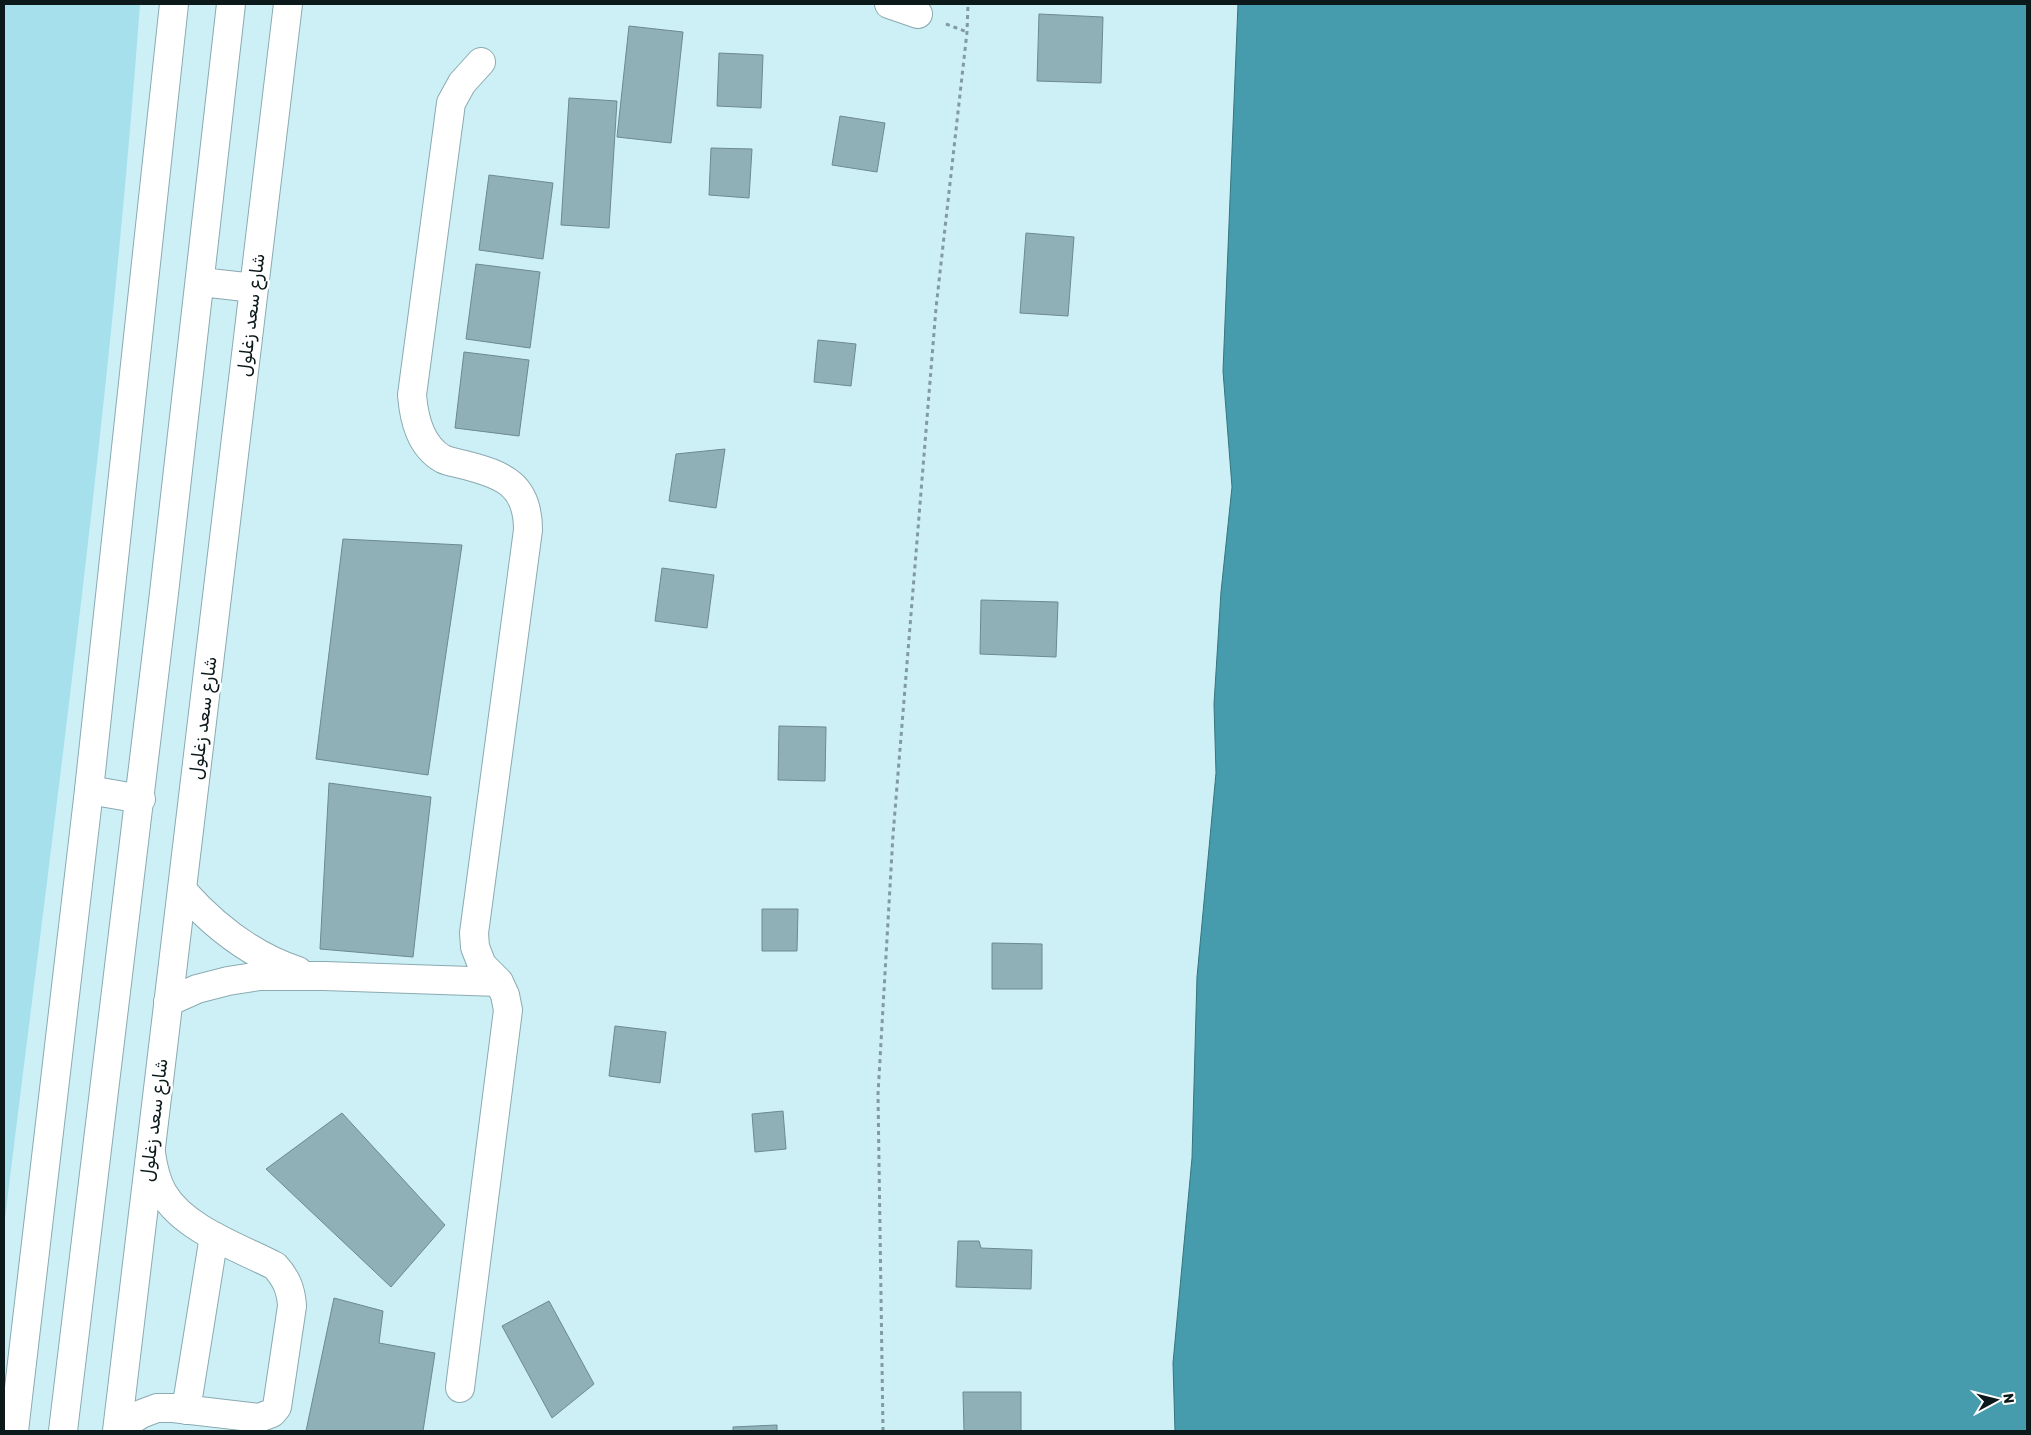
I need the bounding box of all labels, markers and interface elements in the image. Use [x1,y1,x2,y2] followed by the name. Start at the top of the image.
[233,252,270,378] street label: شارع سعد زغلول
[185,655,222,781] street label: شارع سعد زغلول
[136,1057,173,1183] street label: شارع سعد زغلول
[1971,1375,2021,1425] north arrow
[1999,1392,2017,1405] text: N

